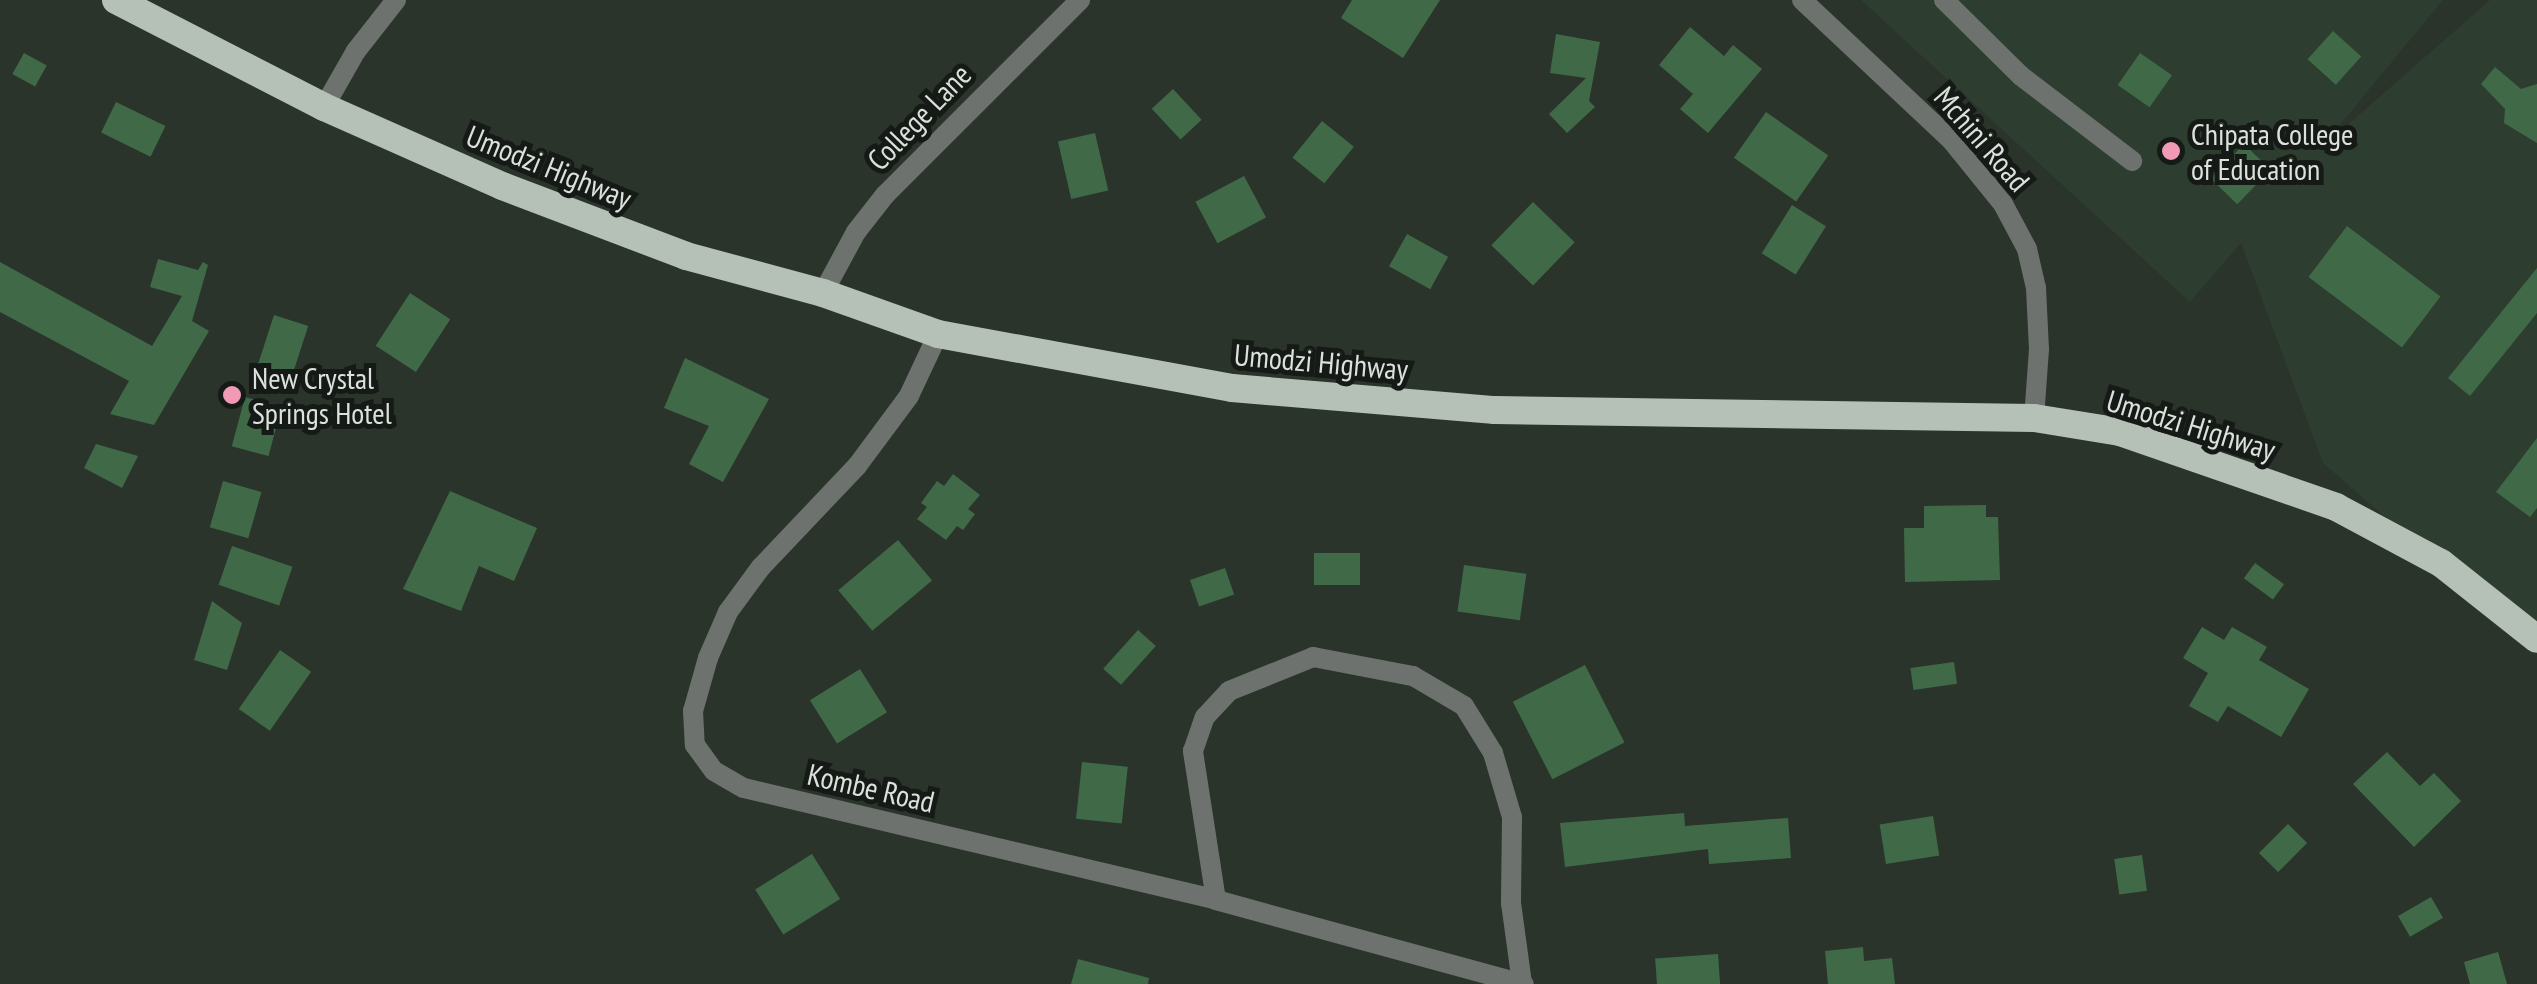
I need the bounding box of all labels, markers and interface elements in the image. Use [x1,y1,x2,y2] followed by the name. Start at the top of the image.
[860,57,978,177] street label: College Lane
[1927,79,2037,199] street label: Mchini Road
[2191,116,2353,186] place label: Chipata College of Education
[461,118,637,216] street label: Umodzi Highway
[2160,140,2182,162] marker: Chipata College of Education
[1233,336,1409,388] street label: Umodzi Highway
[252,360,392,430] place label: New Crystal Springs Hotel
[2102,382,2280,468] street label: Umodzi Highway
[221,384,243,406] marker: New Crystal Springs Hotel
[804,756,938,820] street label: Kombe Road

